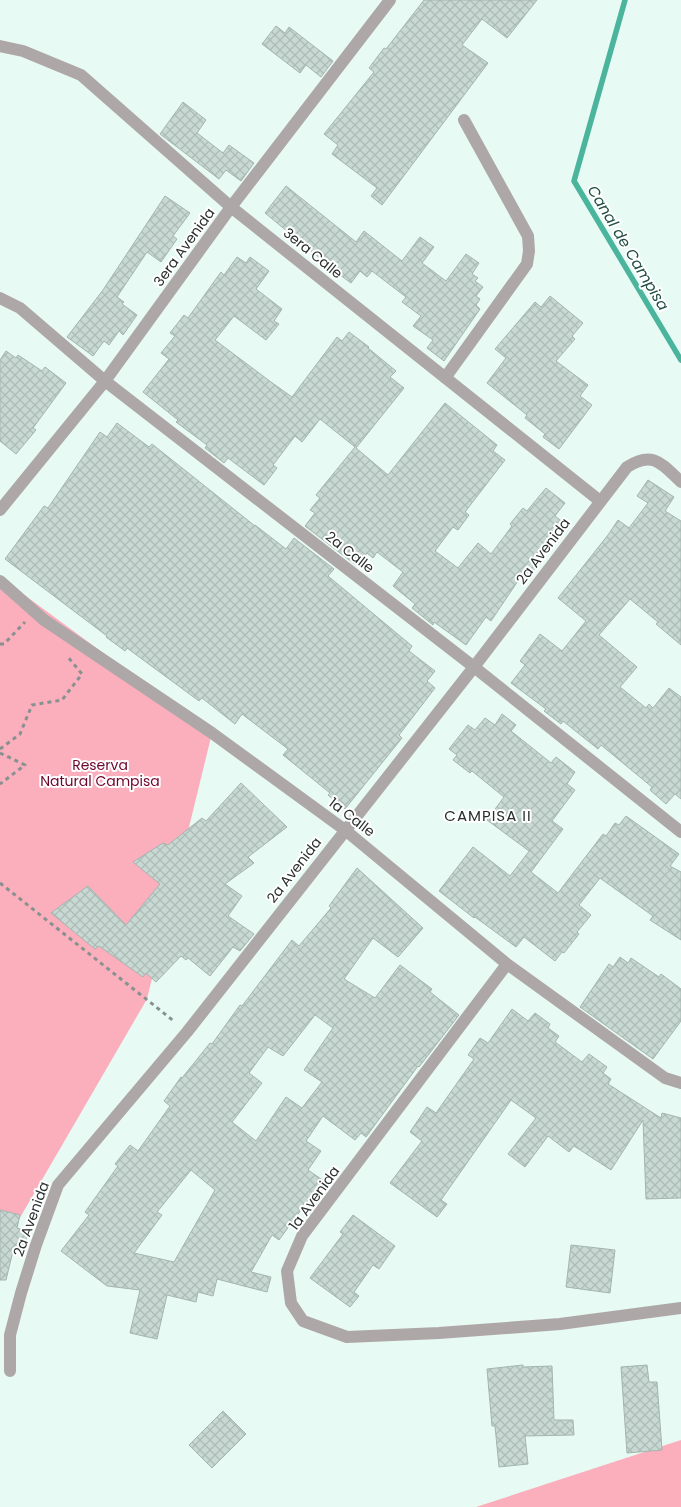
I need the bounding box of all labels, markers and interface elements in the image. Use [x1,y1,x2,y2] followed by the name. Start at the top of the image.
[583,181,674,314] water label: Canal de Campisa
[149,204,219,290] street label: 3era Avenida
[279,223,347,283] street label: 3era Calle
[511,514,575,588] street label: 2a Avenida
[321,527,379,578] street label: 2a Calle
[40,755,160,791] park label: Reserva Natural Campisa
[325,793,379,842] street label: 1a Calle
[444,805,532,826] district label: CAMPISA II
[262,833,326,907] street label: 2a Avenida
[284,1162,344,1234] street label: 1a Avenida
[8,1179,54,1259] street label: 2a Avenida

